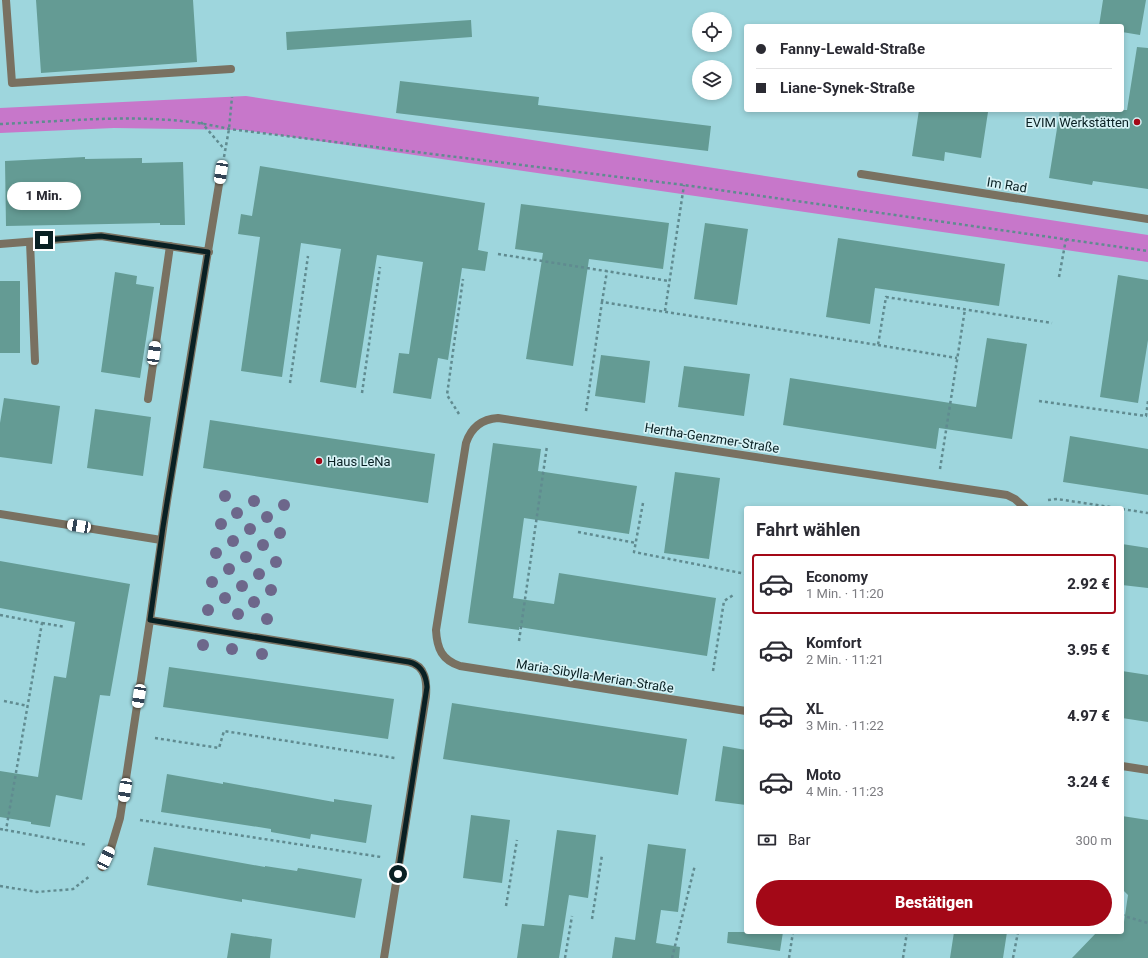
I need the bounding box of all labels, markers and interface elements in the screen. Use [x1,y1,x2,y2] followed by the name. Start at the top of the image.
[692,12,732,100] map controls
[692,12,732,52] button: locate
[780,40,925,58] text: Fanny-Lewald-Straße
[692,60,732,100] button: layers
[780,79,915,97] text: Liane-Synek-Straße
[1025,115,1129,130] place label: EVIM Werkstätten
[1132,117,1142,127] marker: EVIM Werkstätten
[213,159,229,185] car
[986,174,1028,196] street label: Im Rad
[7,182,81,210] callout: 1 Min.
[26,188,62,203] text: 1 Min.
[35,231,53,249] route end
[146,340,162,366] car
[643,420,781,456] street label: Hertha-Genzmer-Straße
[327,454,391,469] place label: Haus LeNa
[314,456,324,466] marker: Haus LeNa
[66,518,92,534] car
[756,519,860,540] text: Fahrt wählen
[758,566,794,602] icon: car
[806,568,868,586] text: Economy
[1067,575,1110,593] text: 2.92 €
[806,586,884,601] text: 1 Min. · 11:20
[758,632,794,668] icon: car
[806,634,862,652] text: Komfort
[1067,641,1110,659] text: 3.95 €
[806,652,884,667] text: 2 Min. · 11:21
[515,656,675,696] street label: Maria-Sibylla-Merian-Straße
[131,683,147,709] car
[758,698,794,734] icon: car
[806,700,824,718] text: XL
[1067,707,1110,725] text: 4.97 €
[806,718,884,733] text: 3 Min. · 11:22
[758,764,794,800] icon: car
[806,766,841,784] text: Moto
[1067,773,1110,791] text: 3.24 €
[117,777,133,803] car
[806,784,884,799] text: 4 Min. · 11:23
[756,829,778,851] icon: cash
[788,831,811,849] text: Bar
[1075,833,1112,848] text: 300 m
[95,845,117,871] car
[389,865,407,883] route start
[756,880,1112,926] button: Bestätigen

